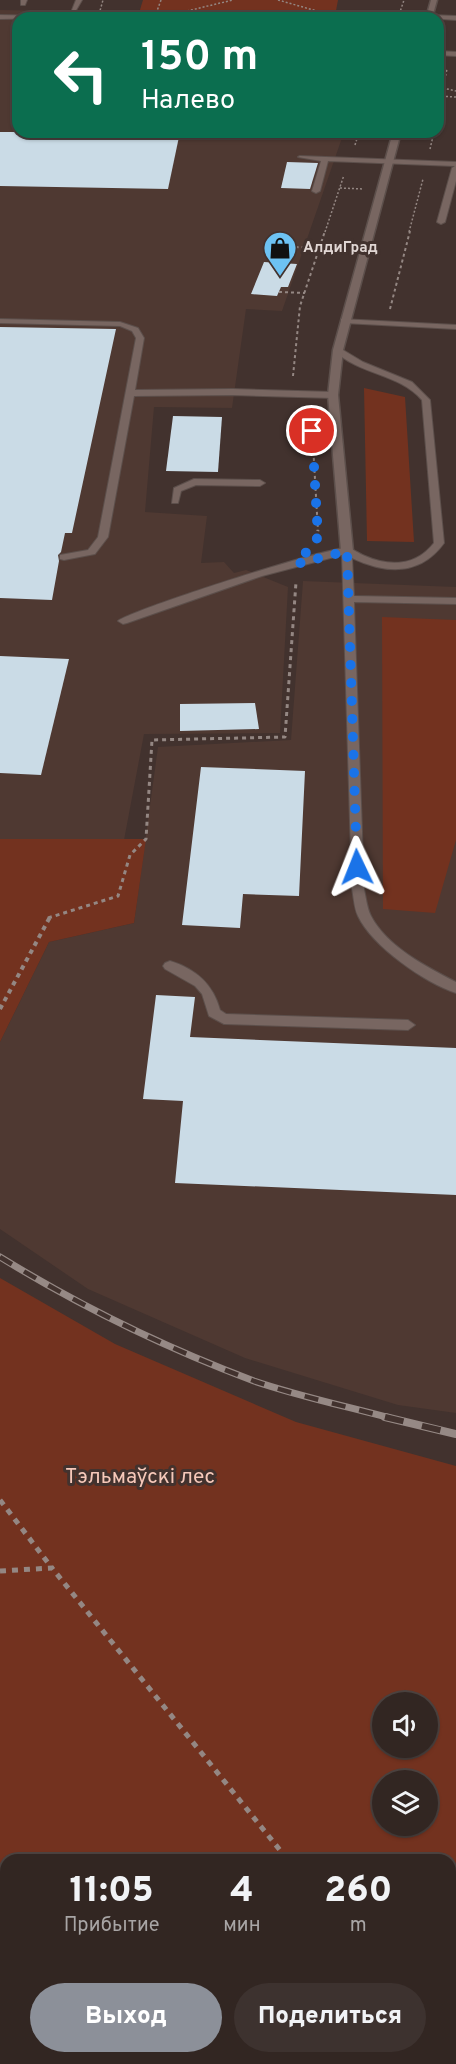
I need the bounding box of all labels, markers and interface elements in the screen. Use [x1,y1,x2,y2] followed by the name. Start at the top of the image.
[141,32,258,85] text: 150 m
[42,36,120,114] icon: left
[141,84,235,118] text: Налево
[262,230,298,277] shop icon: АлдиГрад
[303,239,378,258] place label: АлдиГрад
[286,405,337,456] pin
[295,414,328,447] icon: arrive
[325,835,389,899] position arrow
[65,1464,215,1491] park label: Тэльмаўскі лес
[372,1692,438,1836] map controls
[372,1692,438,1758] button: sound
[372,1770,438,1836] button: layers
[70,1869,154,1915] text: 11:05
[230,1869,254,1915] text: 4
[324,1869,392,1915] text: 260
[64,1913,160,1939] text: Прибытие
[223,1913,261,1939] text: мин
[350,1913,367,1939] text: m
[30,1983,222,2052] button: Выход
[234,1983,426,2052] button: Поделиться

